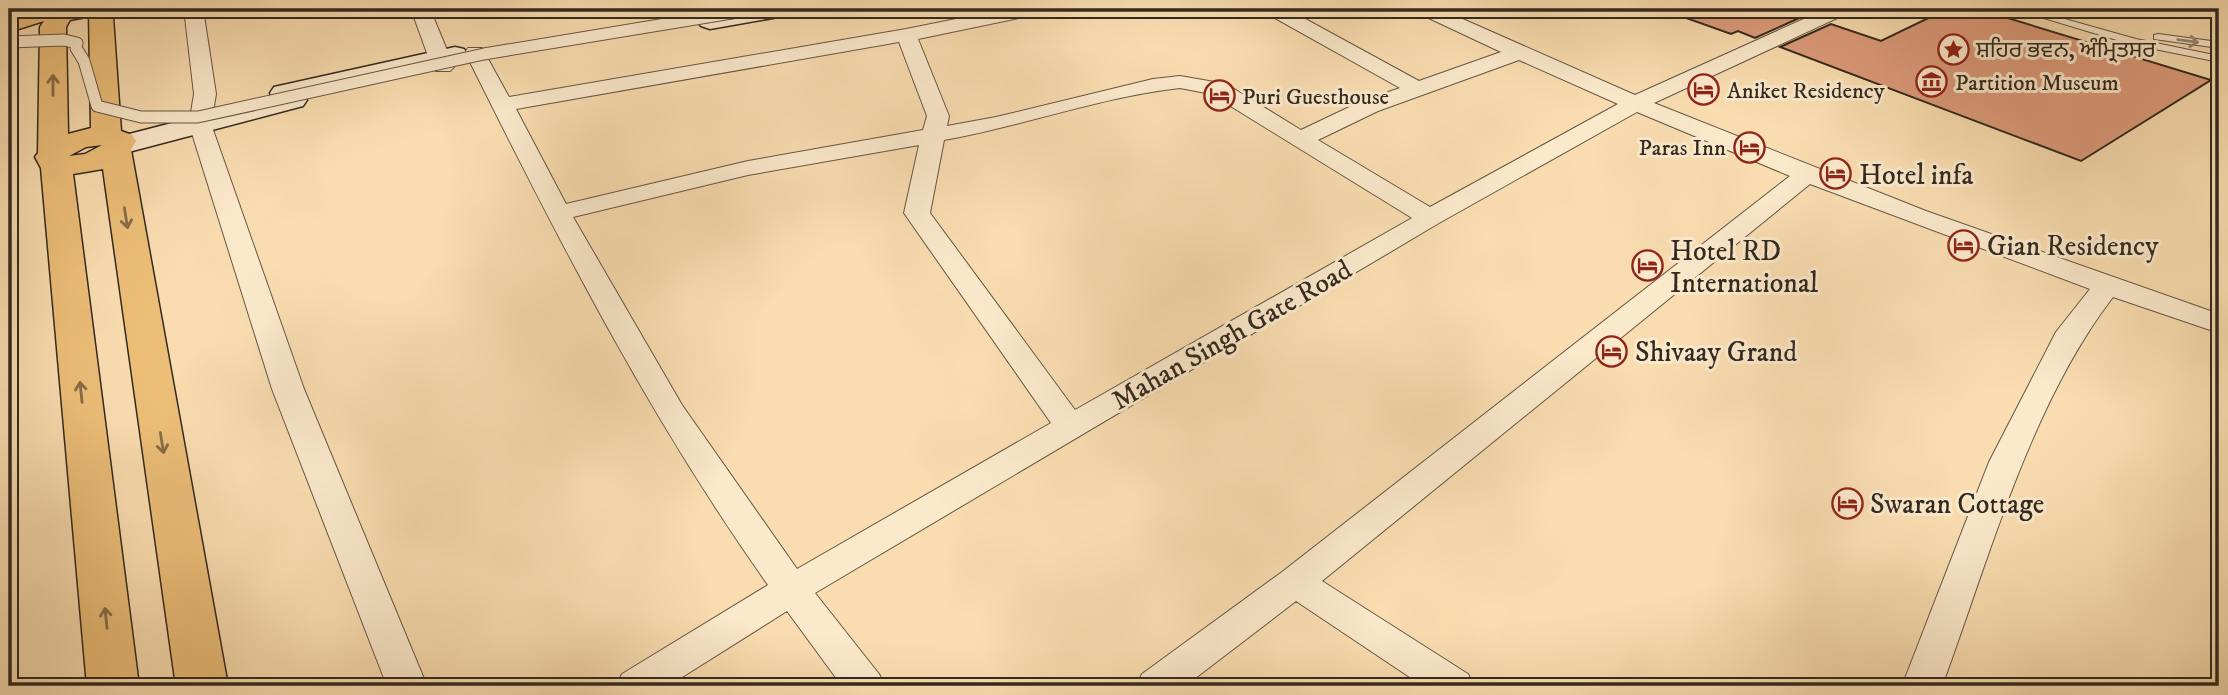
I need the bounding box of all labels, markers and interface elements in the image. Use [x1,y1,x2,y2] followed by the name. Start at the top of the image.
[1936,32,1970,66] place icon: ਸ਼ਹਿਰ ਭਵਨ, ਅੰਮ੍ਰਿਤਸਰ
[2176,35,2199,48] one-way arrow
[1975,36,2157,65] place label: ਸ਼ਹਿਰ ਭਵਨ, ਅੰਮ੍ਰਿਤਸਰ
[1915,65,1949,99] museum icon: Partition Museum
[1955,69,2119,98] place label: Partition Museum
[46,73,60,96] one-way arrow
[1687,73,1721,107] hotel icon: Aniket Residency
[1727,77,1885,106] place label: Aniket Residency
[1202,79,1236,113] hotel icon: Puri Guesthouse
[1242,83,1389,112] place label: Puri Guesthouse
[1732,130,1766,164] hotel icon: Paras Inn
[1638,134,1726,163] place label: Paras Inn
[1819,157,1853,191] hotel icon: Hotel infa
[1859,158,1973,193] place label: Hotel infa
[120,206,133,229] one-way arrow
[1947,228,1981,262] hotel icon: Gian Residency
[1987,229,2159,264] place label: Gian Residency
[1670,234,1819,301] place label: Hotel RD International
[1630,249,1664,283] hotel icon: Hotel RD International
[1105,252,1358,418] street label: Mahan Singh Gate Road
[1595,334,1629,368] hotel icon: Shivaay Grand
[1635,335,1797,370] place label: Shivaay Grand
[75,381,88,404] one-way arrow
[156,431,169,453] one-way arrow
[1830,486,1864,520] hotel icon: Swaran Cottage
[1870,487,2044,522] place label: Swaran Cottage
[99,608,112,630] one-way arrow

